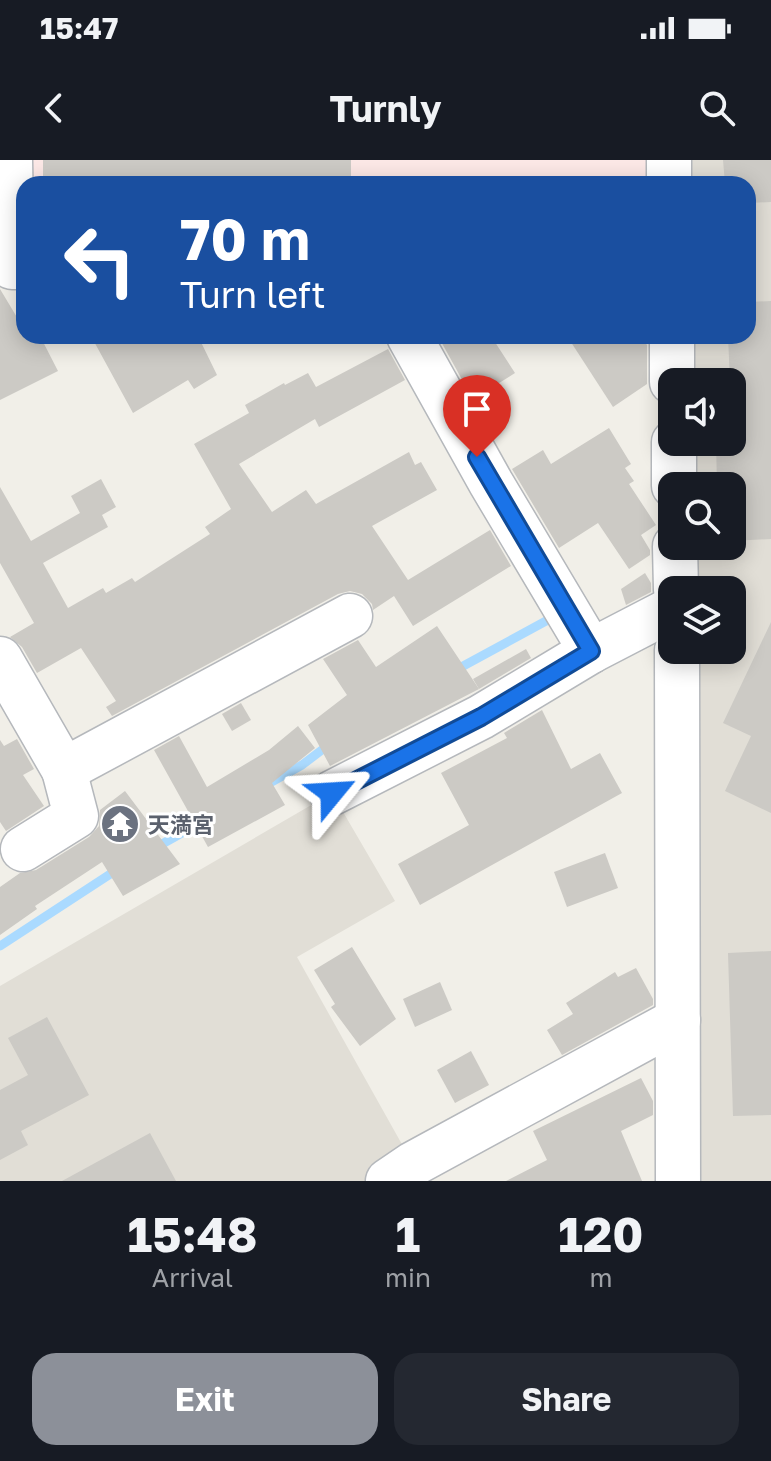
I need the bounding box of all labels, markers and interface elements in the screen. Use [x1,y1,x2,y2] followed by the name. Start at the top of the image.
[40,10,118,46] text: 15:47
[32,86,76,130] icon: back
[695,86,739,130] icon: search
[329,87,442,130] text: Turnly
[180,205,310,272] text: 70 m
[48,208,152,312] icon: left
[180,273,326,316] text: Turn left
[658,368,746,664] map controls
[658,368,746,456] button: sound
[443,375,511,457] pin
[455,387,499,431] icon: arrive
[658,472,746,560] button: search
[658,576,746,664] button: layers
[290,751,374,835] position arrow
[99,803,141,845] temple icon: 天満宮
[148,811,214,838] place label: 天満宮
[127,1205,258,1263] text: 15:48
[396,1205,420,1263] text: 1
[558,1205,644,1263] text: 120
[152,1262,233,1293] text: Arrival
[385,1262,431,1293] text: min
[589,1262,612,1293] text: m
[32,1353,378,1445] button: Exit
[394,1353,739,1445] button: Share

